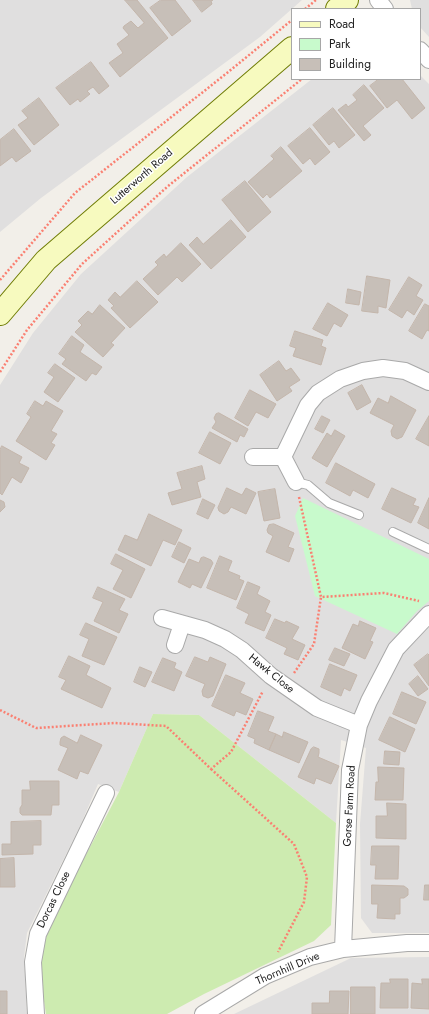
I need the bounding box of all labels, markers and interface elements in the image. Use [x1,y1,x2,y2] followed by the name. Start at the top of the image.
[291,8,421,80] legend
[329,15,355,33] text: Road
[329,35,350,53] text: Park
[329,55,371,73] text: Building
[108,146,176,208] street label: Lutterworth Road
[246,652,296,696] street label: Hawk Close
[341,765,359,847] street label: Gorse Farm Road
[35,869,73,931] street label: Dorcas Close
[254,950,322,988] street label: Thornhill Drive

